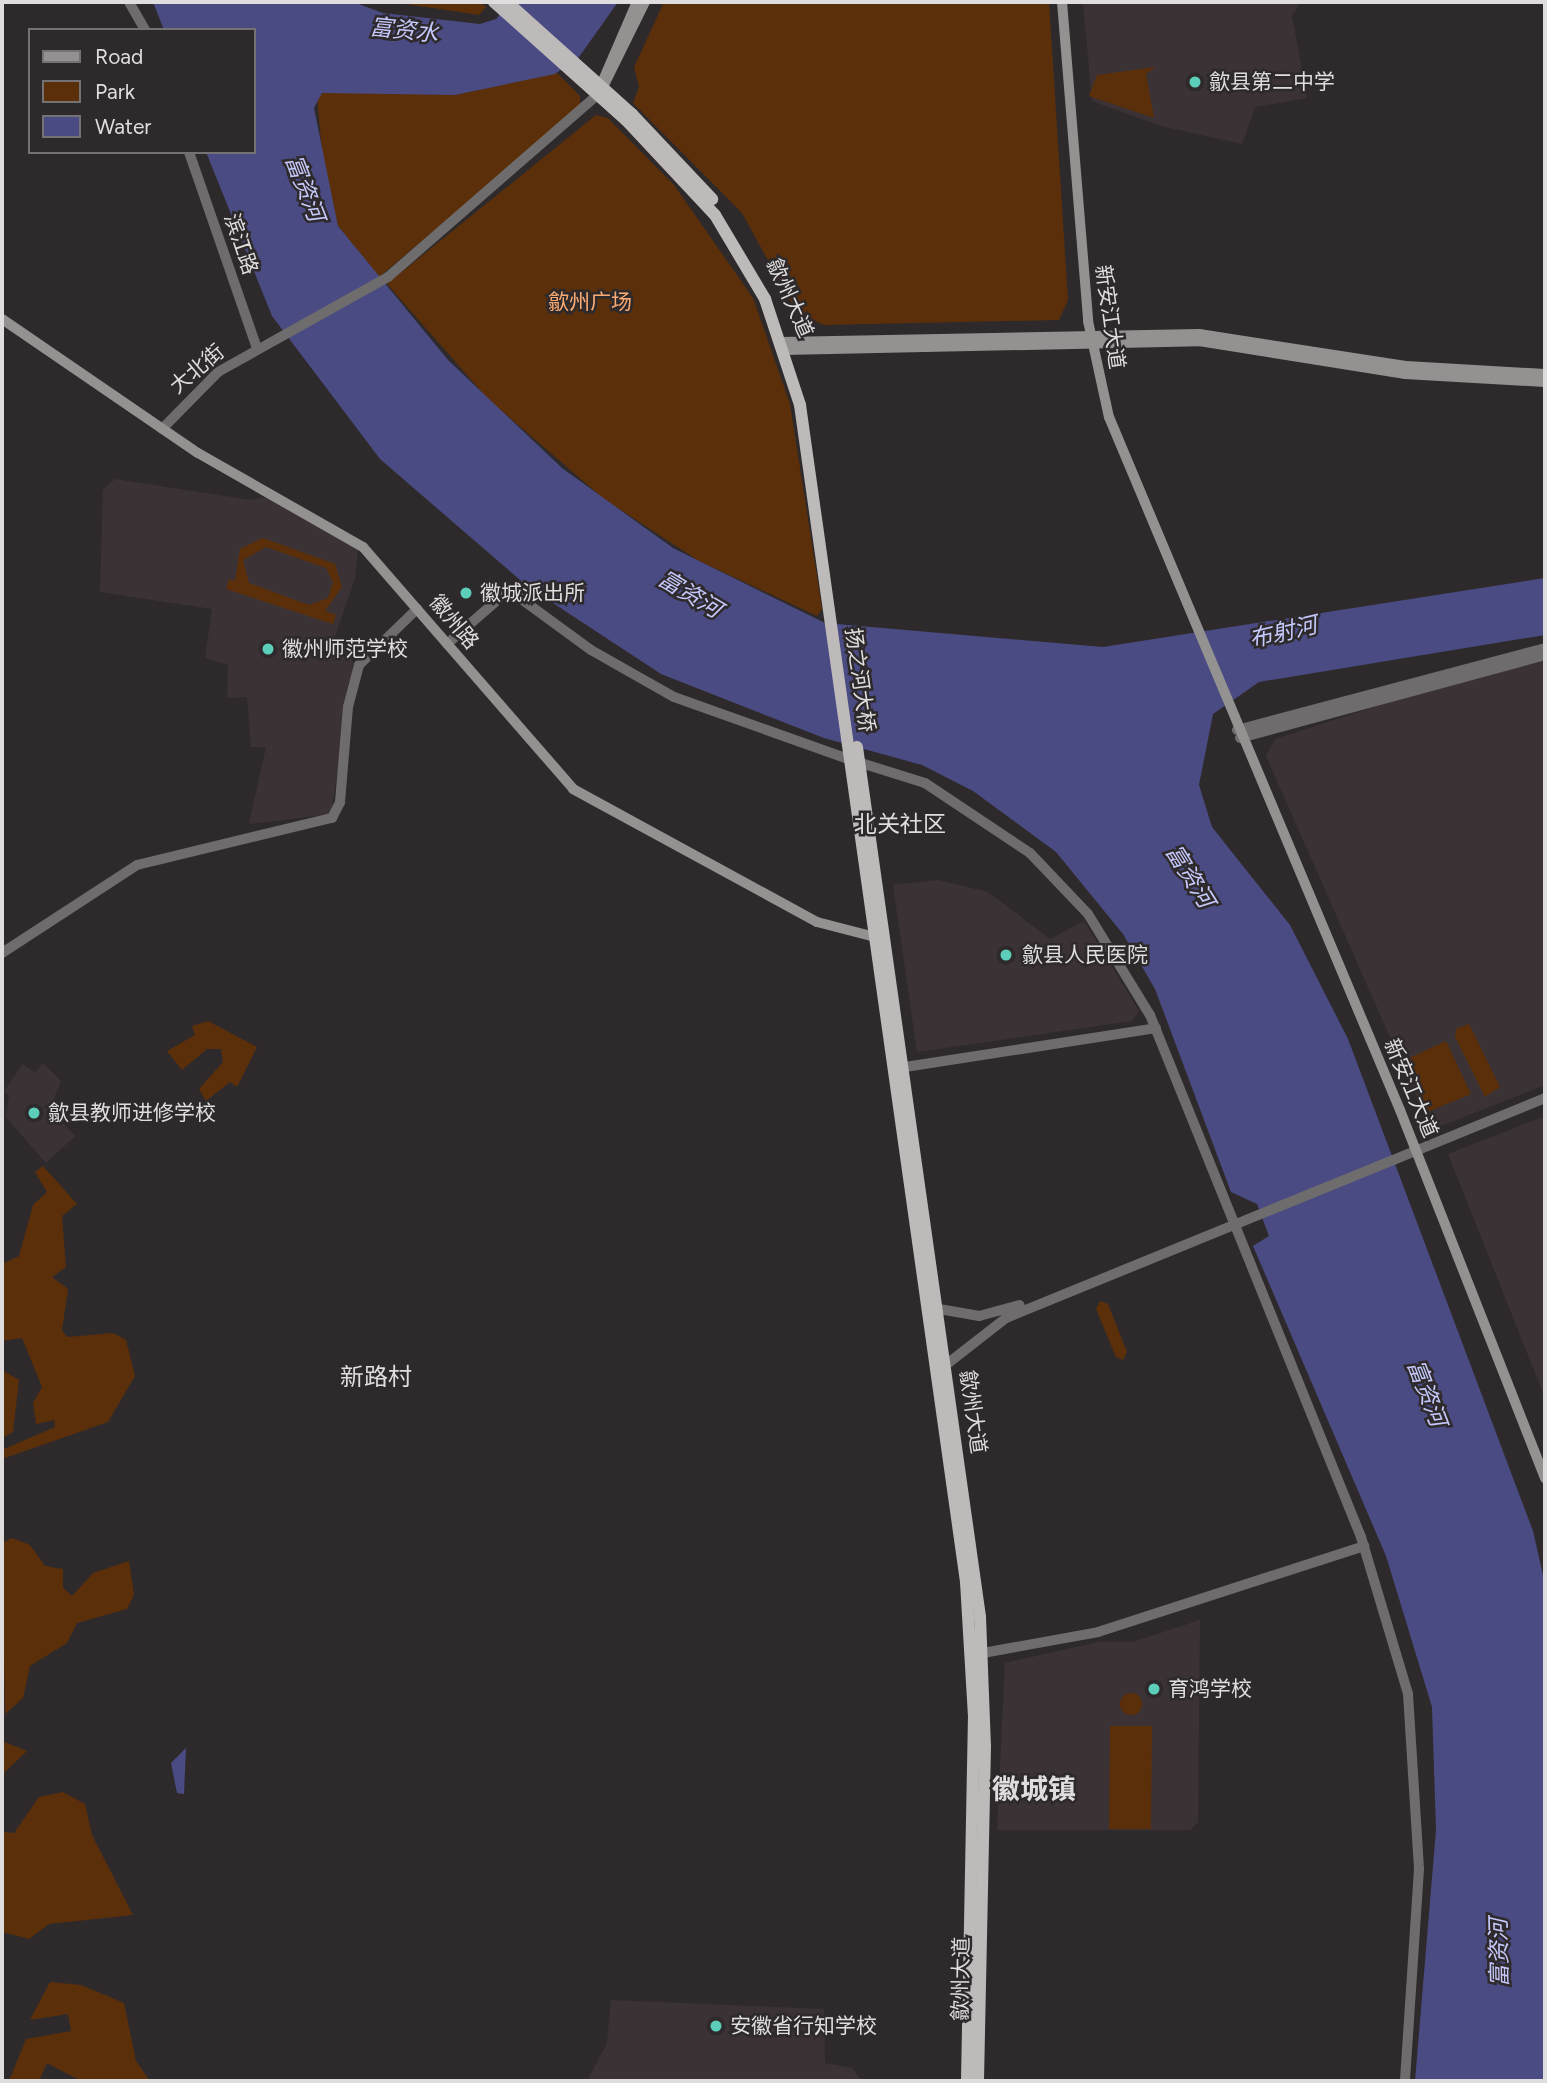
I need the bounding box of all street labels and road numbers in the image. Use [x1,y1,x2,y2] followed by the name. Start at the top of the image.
[219,210,263,278] street label: 滨江路
[761,255,819,341] street label: 歙州大道
[1090,263,1130,371] street label: 新安江大道
[165,339,229,399] street label: 大北街
[424,590,484,654] street label: 徽州路
[840,626,880,734] street label: 扬之河大桥
[1379,1035,1443,1141] street label: 新安江大道
[955,1369,991,1455] street label: 歙州大道
[948,1937,974,2021] street label: 歙州大道

